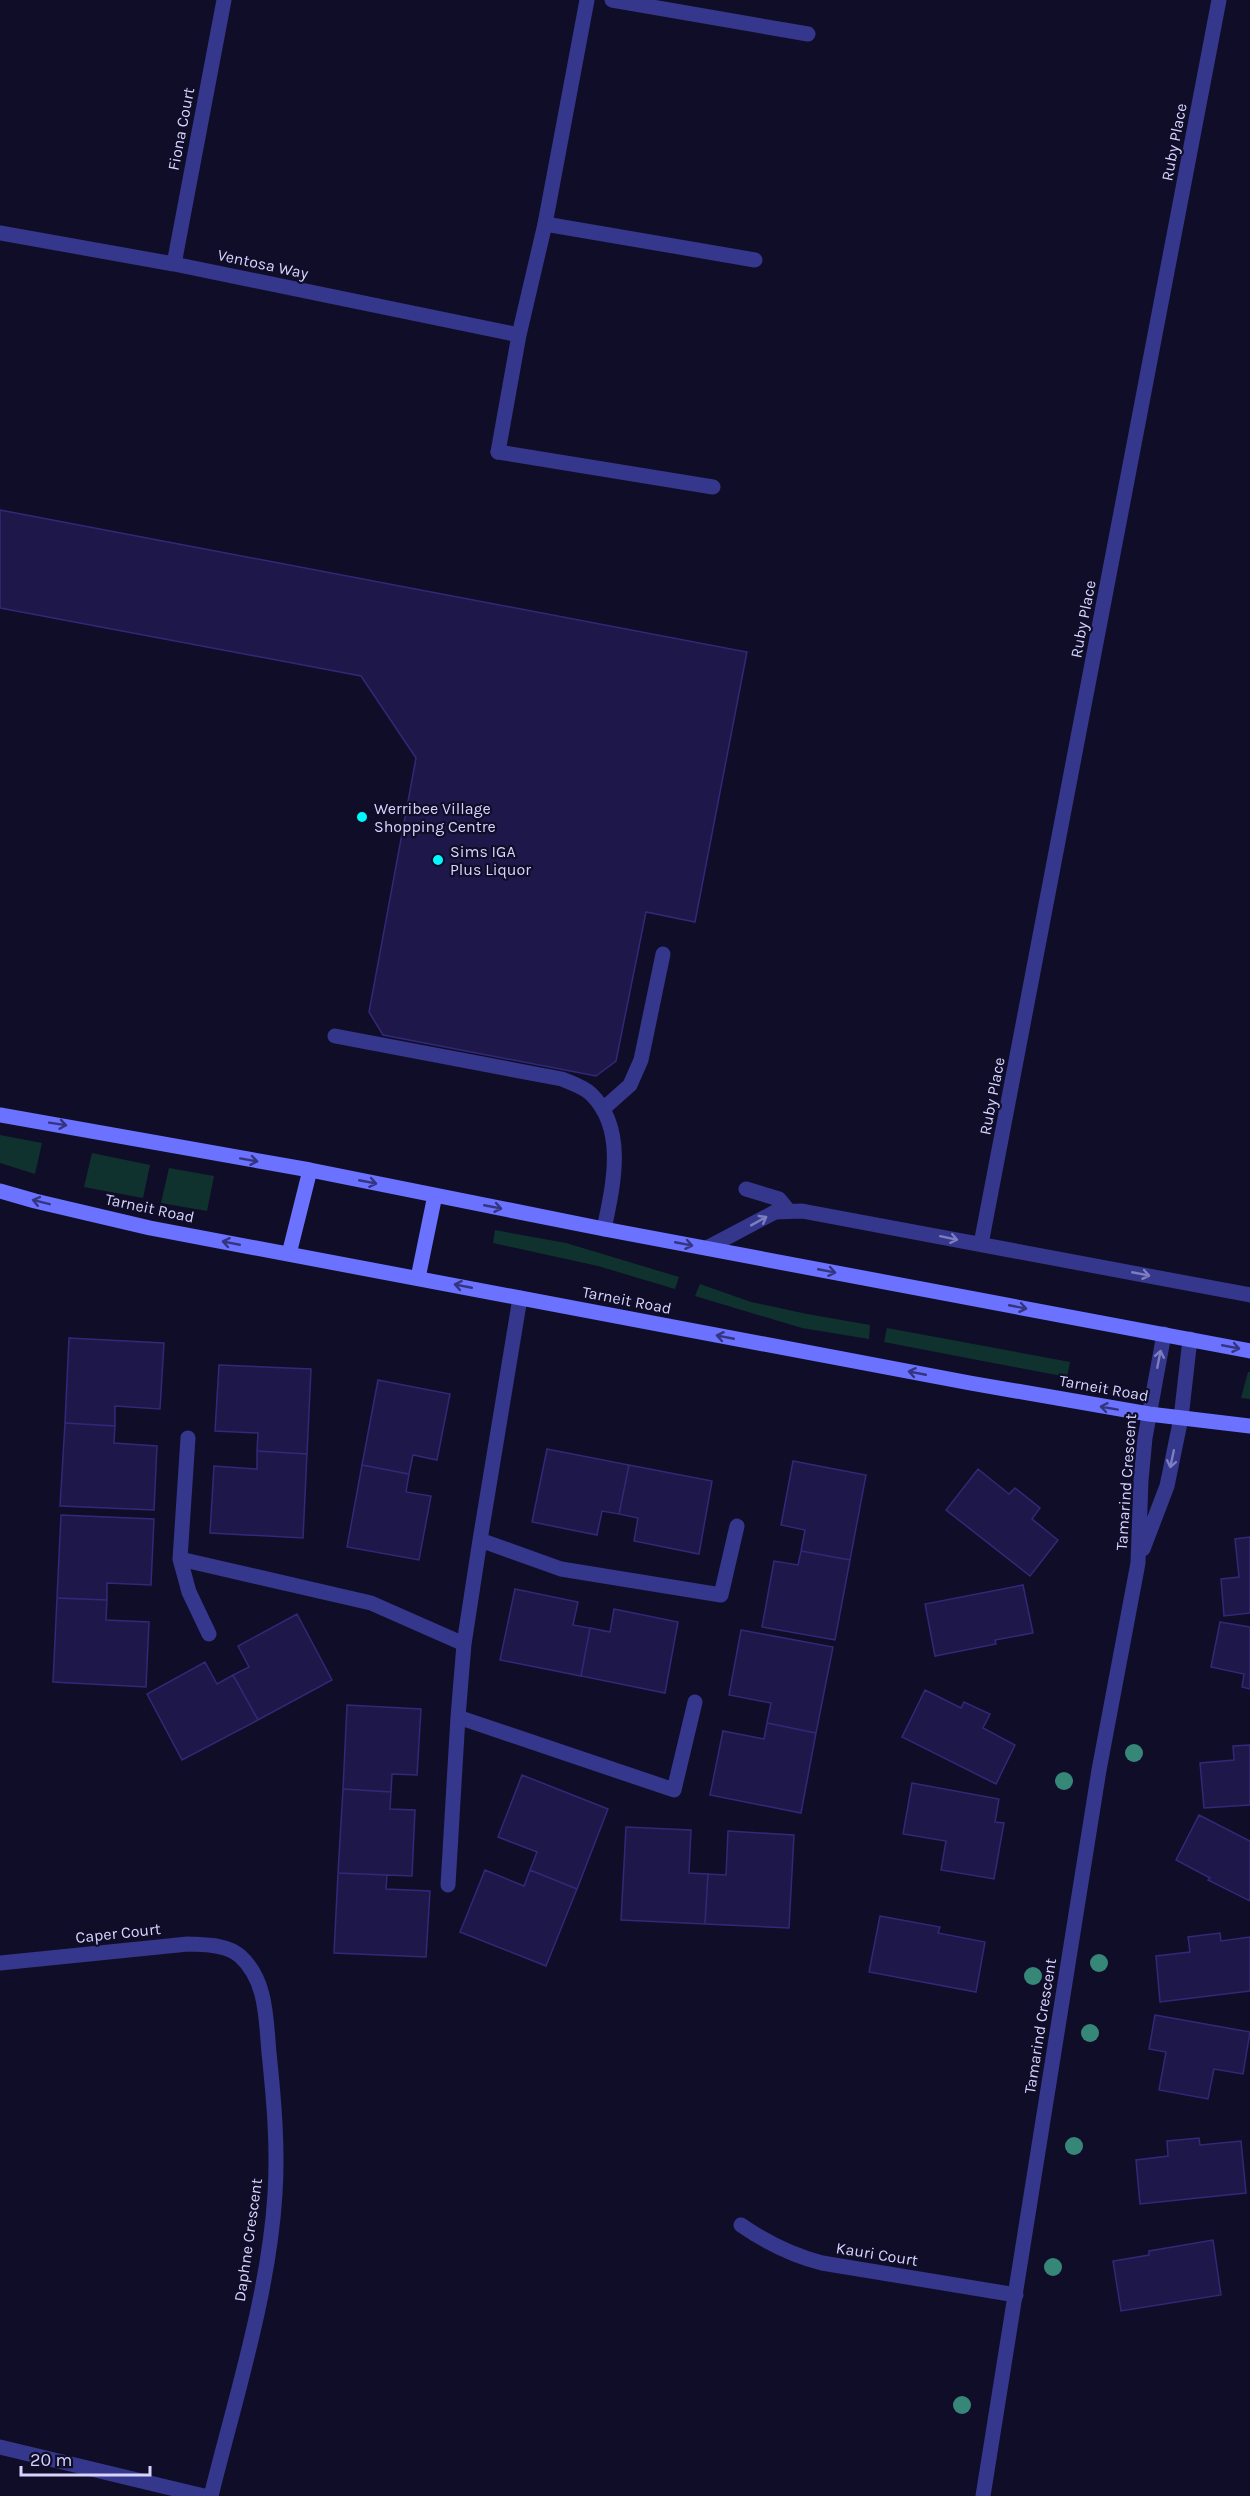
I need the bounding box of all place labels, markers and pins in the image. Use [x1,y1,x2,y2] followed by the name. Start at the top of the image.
[374,799,496,836] place label: Werribee Village Shopping Centre
[355,810,369,824] marker: Werribee Village Shopping Centre
[450,842,531,879] place label: Sims IGA Plus Liquor
[431,853,445,867] marker: Sims IGA Plus Liquor

